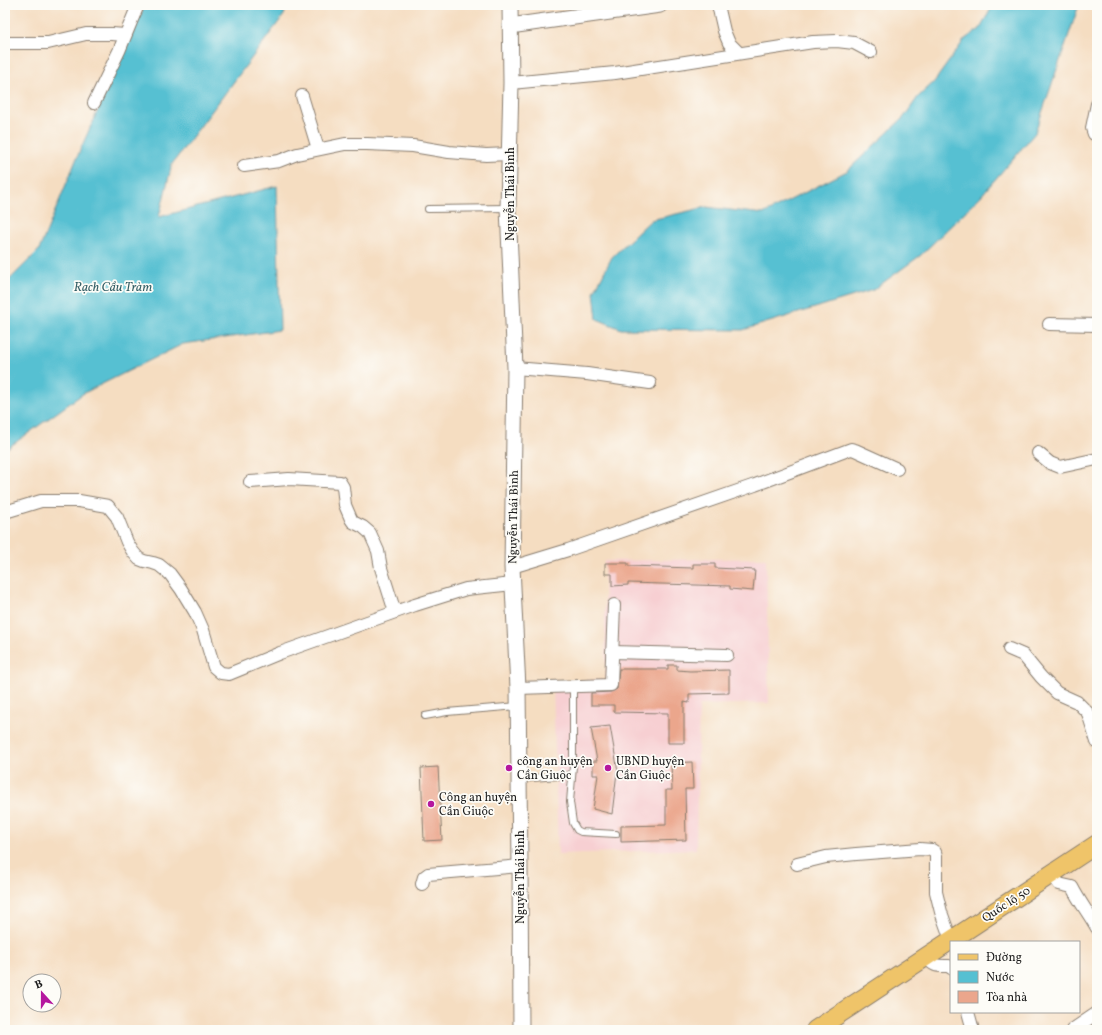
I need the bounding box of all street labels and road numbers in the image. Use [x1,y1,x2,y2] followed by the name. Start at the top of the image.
[503,147,519,241] street label: Nguyễn Thái Bình
[505,470,523,564] street label: Nguyễn Thái Bình
[513,830,529,924] street label: Nguyễn Thái Bình
[979,883,1034,926] street label: Quốc lộ 50

